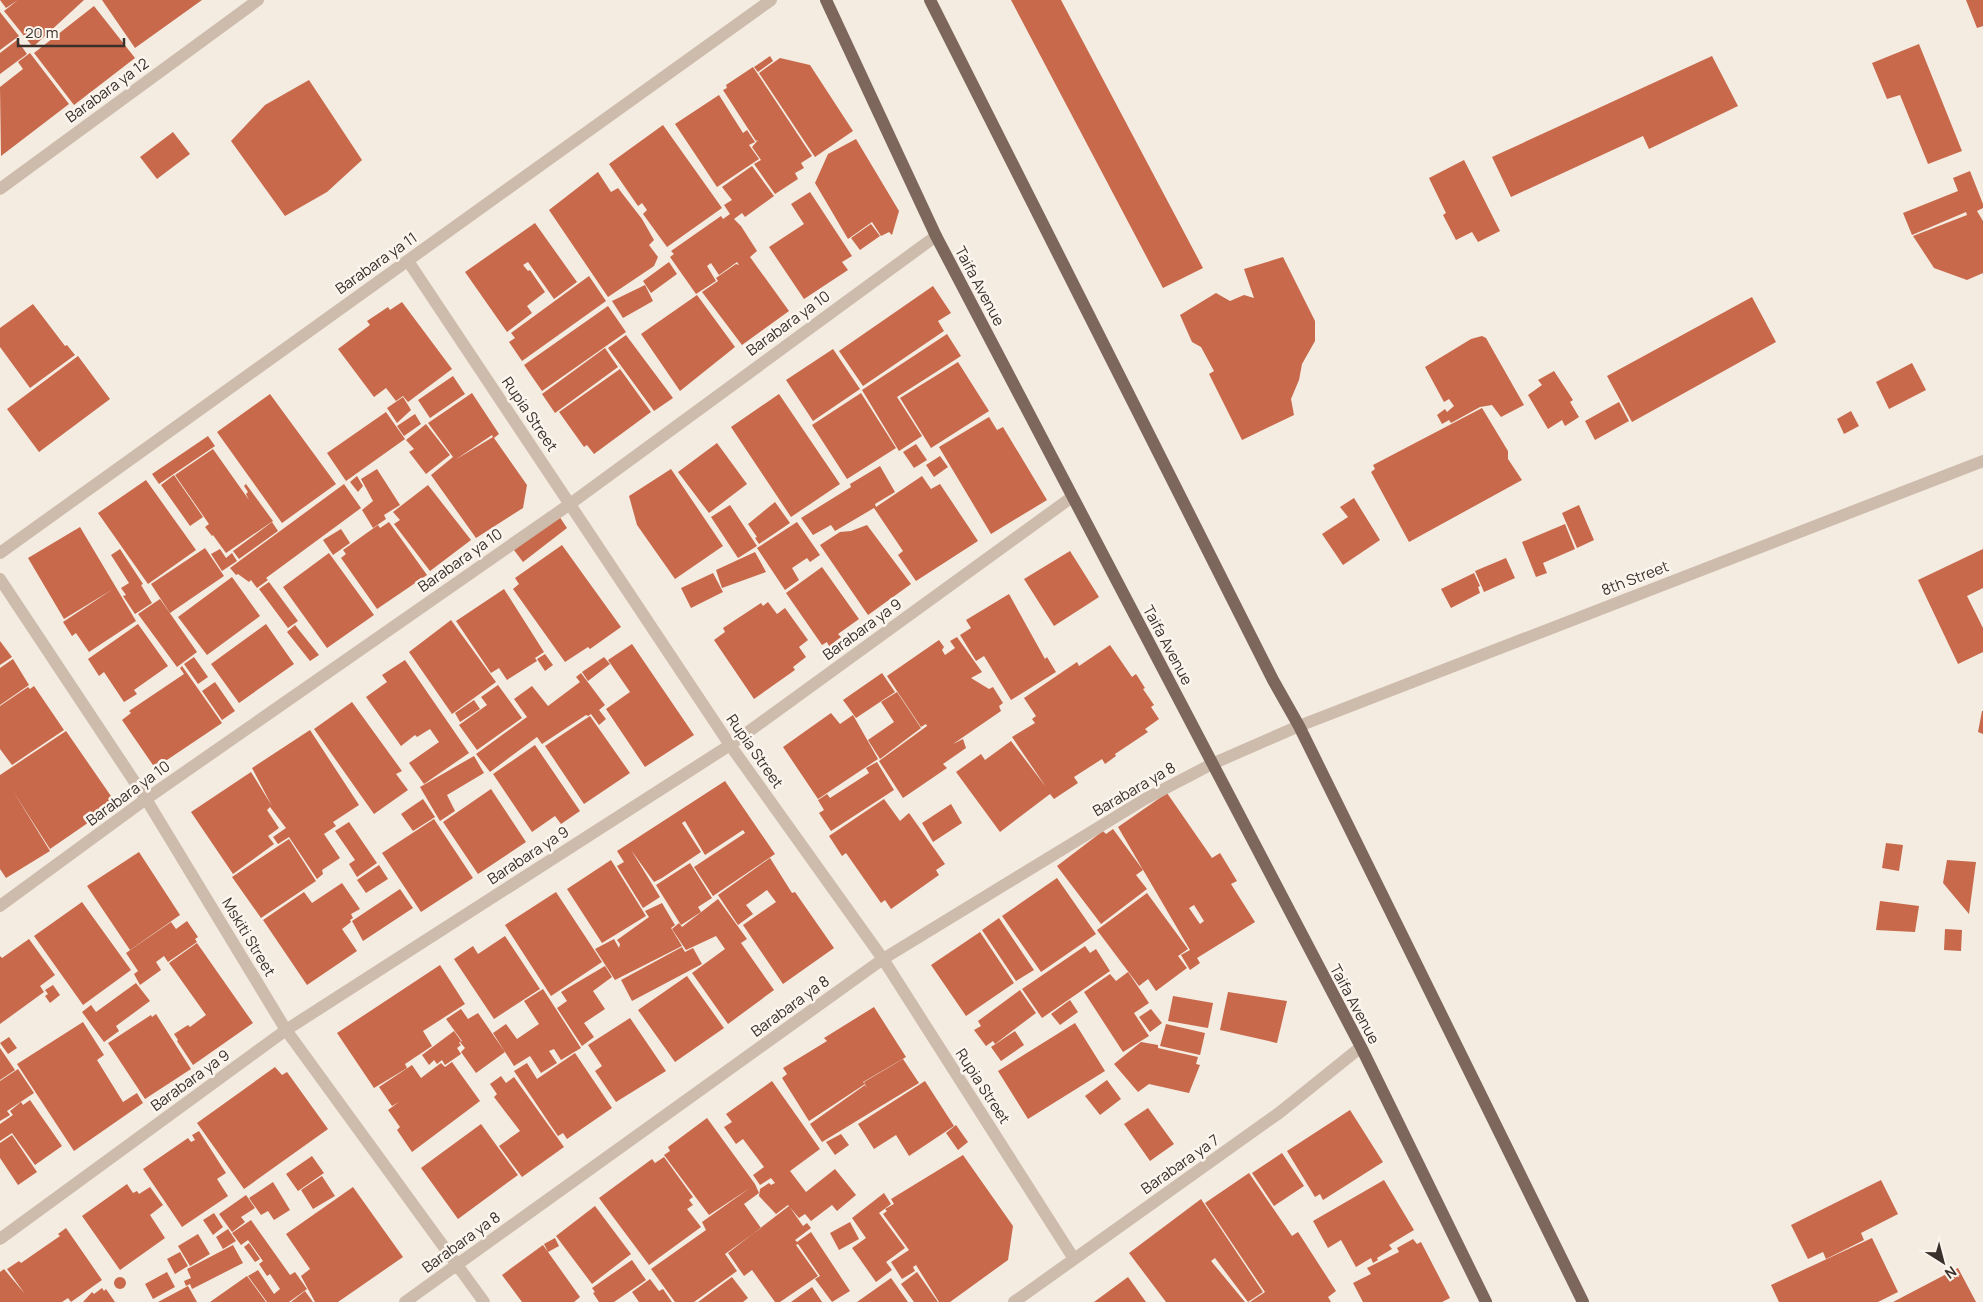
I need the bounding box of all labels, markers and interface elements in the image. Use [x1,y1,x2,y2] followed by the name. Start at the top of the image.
[18,15,124,47] scale bar
[25,22,58,43] text: 20 m
[61,53,153,127] street label: Barabara ya 12
[331,227,421,299] street label: Barabara ya 11
[950,242,1010,330] street label: Taifa Avenue
[742,286,834,360] street label: Barabara ya 10
[497,372,563,456] street label: Rupia Street
[414,523,506,597] street label: Barabara ya 10
[1598,556,1672,600] street label: 8th Street
[818,593,906,665] street label: Barabara ya 9
[1138,601,1198,689] street label: Taifa Avenue
[722,710,788,792] street label: Rupia Street
[82,756,174,830] street label: Barabara ya 10
[1089,757,1179,821] street label: Barabara ya 8
[483,821,573,889] street label: Barabara ya 9
[217,894,281,980] street label: Mskiti Street
[1325,960,1385,1048] street label: Taifa Avenue
[746,970,834,1042] street label: Barabara ya 8
[146,1044,234,1116] street label: Barabara ya 9
[951,1044,1015,1128] street label: Rupia Street
[1137,1129,1223,1199] street label: Barabara ya 7
[417,1206,505,1278] street label: Barabara ya 8
[1918,1237,1968,1287] north arrow
[1941,1262,1961,1284] text: N

